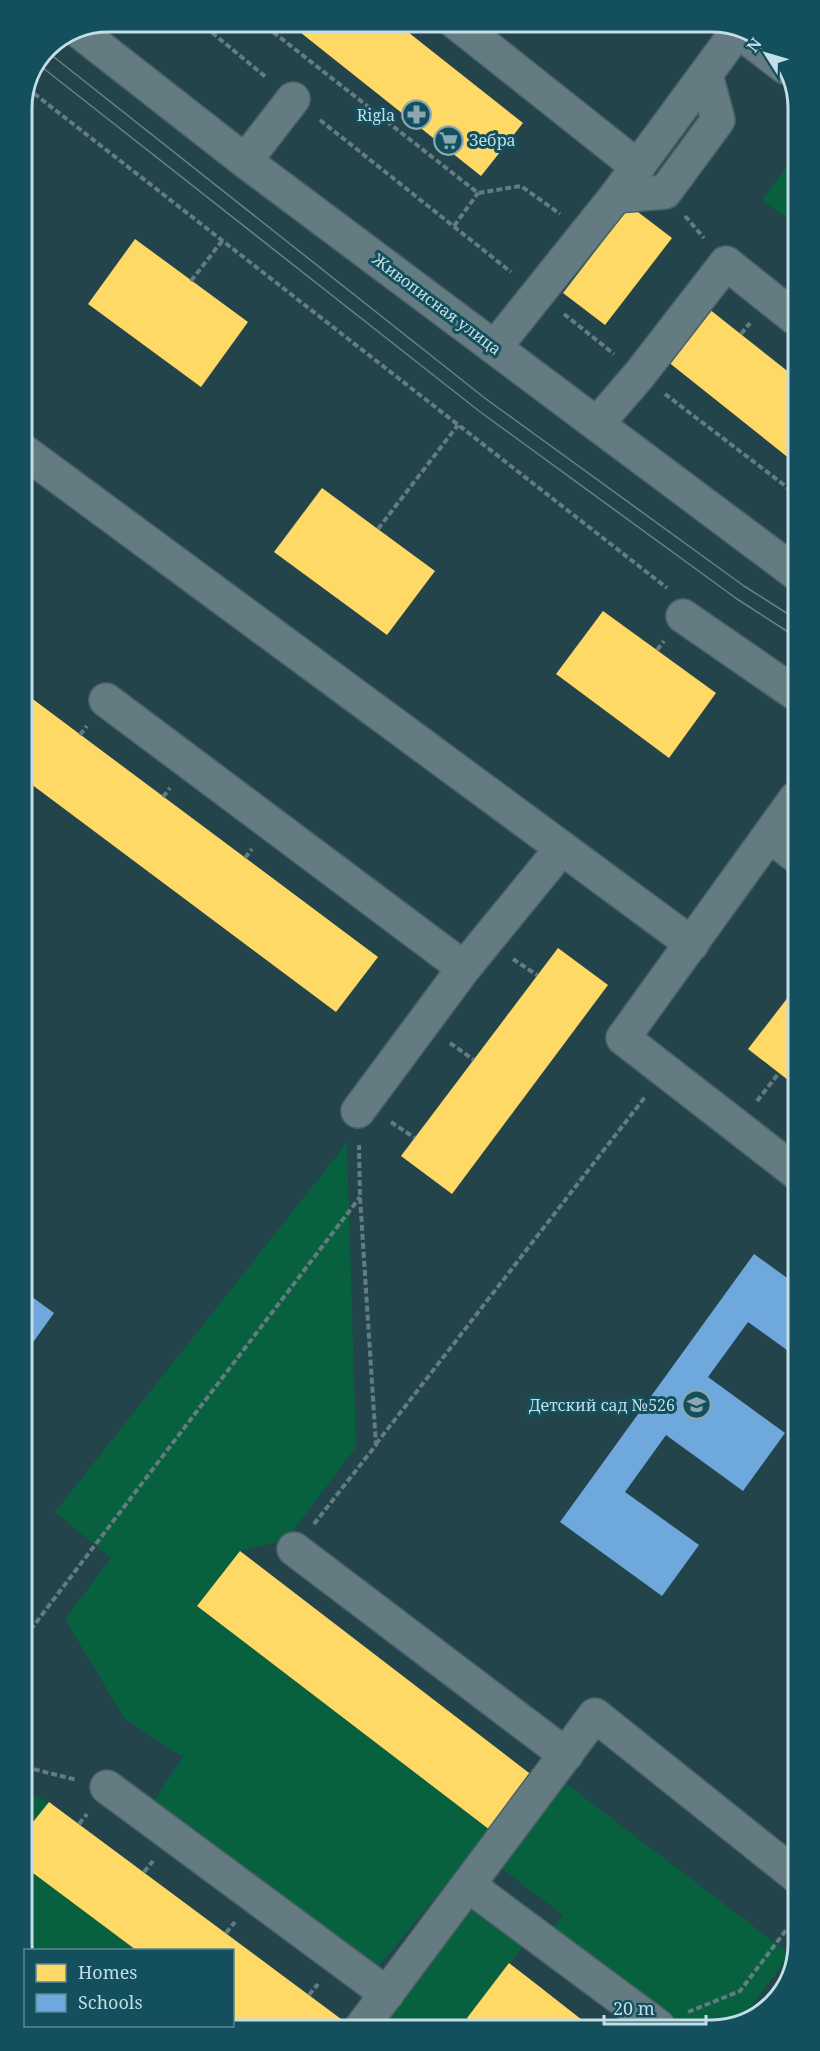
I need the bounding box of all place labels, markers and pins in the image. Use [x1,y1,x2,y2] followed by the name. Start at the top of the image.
[400,99,432,131] pharmacy icon: Rigla
[357,104,395,126] place label: Rigla
[432,124,464,156] supermarket icon: Зебра
[469,129,516,151] place label: Зебра
[680,1389,712,1421] school or university icon: Детский сад №526
[529,1394,675,1416] place label: Детский сад №526

